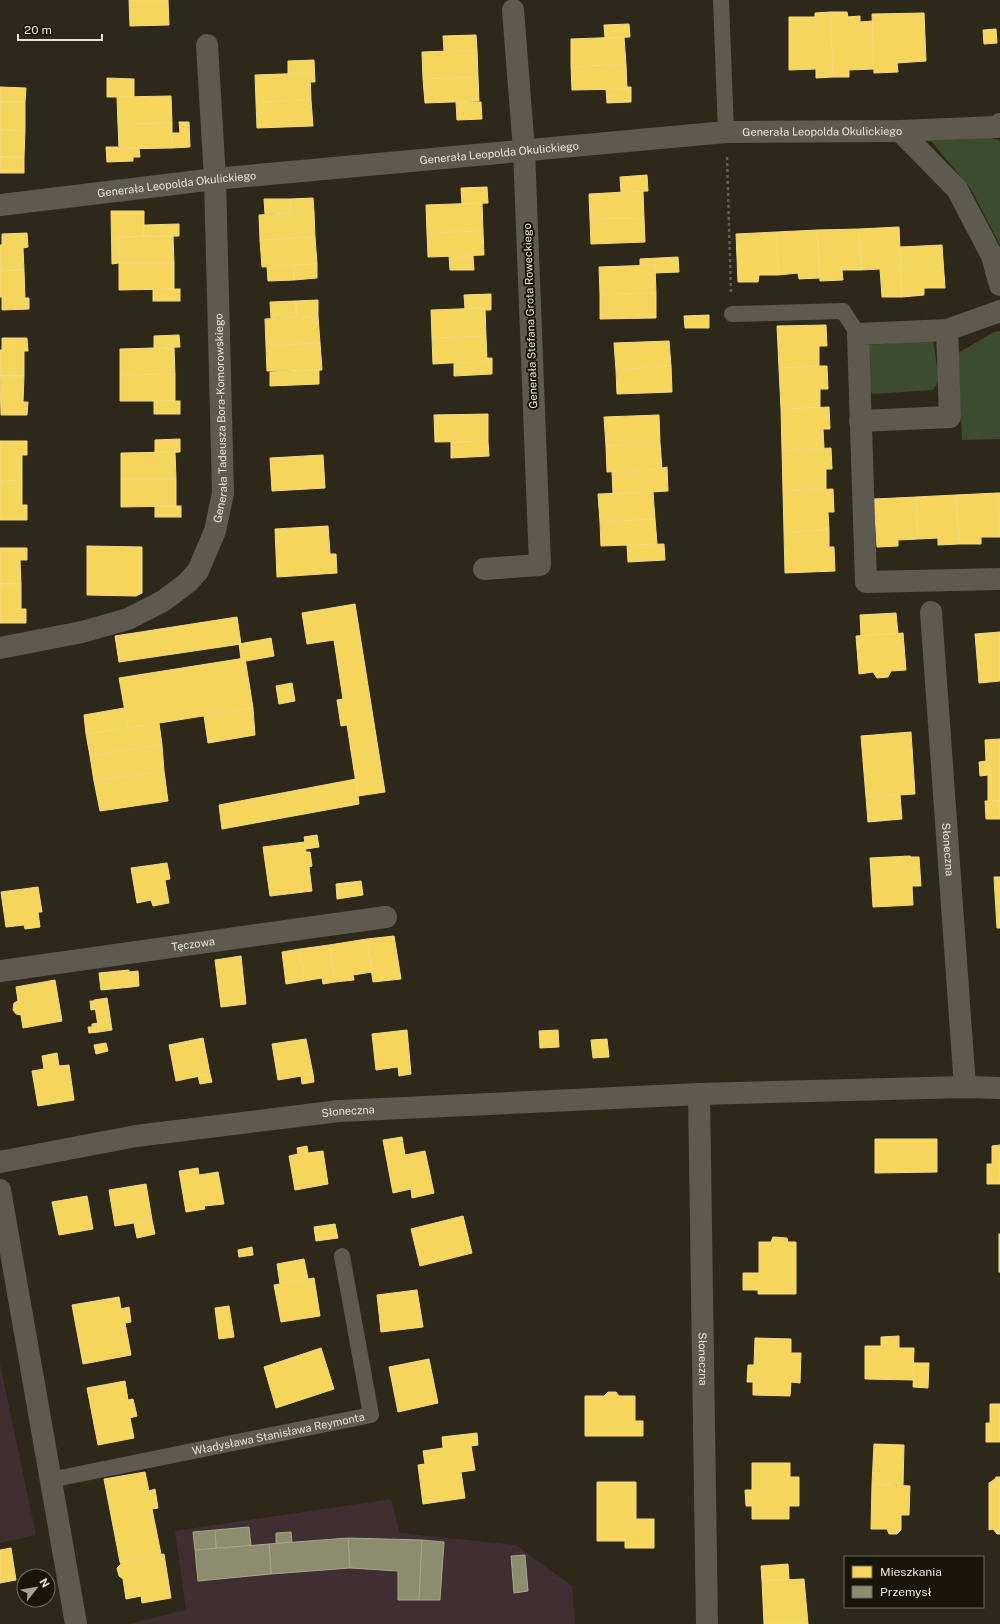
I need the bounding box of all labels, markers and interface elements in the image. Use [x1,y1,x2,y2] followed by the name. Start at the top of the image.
[18,16,102,42] scale bar
[24,23,52,37] text: 20 m
[742,125,902,138] street label: Generała Leopolda Okulickiego
[419,140,579,166] street label: Generała Leopolda Okulickiego
[97,169,257,199] street label: Generała Leopolda Okulickiego
[521,223,539,409] street label: Generała Stefana Grota Roweckiego
[211,313,229,524] street label: Generała Tadeusza Bora-Komorowskiego
[940,822,956,876] street label: Słoneczna
[171,935,216,953] street label: Tęczowa
[321,1103,375,1119] street label: Słoneczna
[697,1332,709,1386] street label: Słoneczna
[191,1410,366,1457] street label: Władysława Stanisława Reymonta
[844,1556,984,1608] legend
[880,1565,942,1579] text: Mieszkania
[16,1568,56,1608] north arrow
[37,1576,52,1590] text: N
[880,1585,932,1599] text: Przemysł

